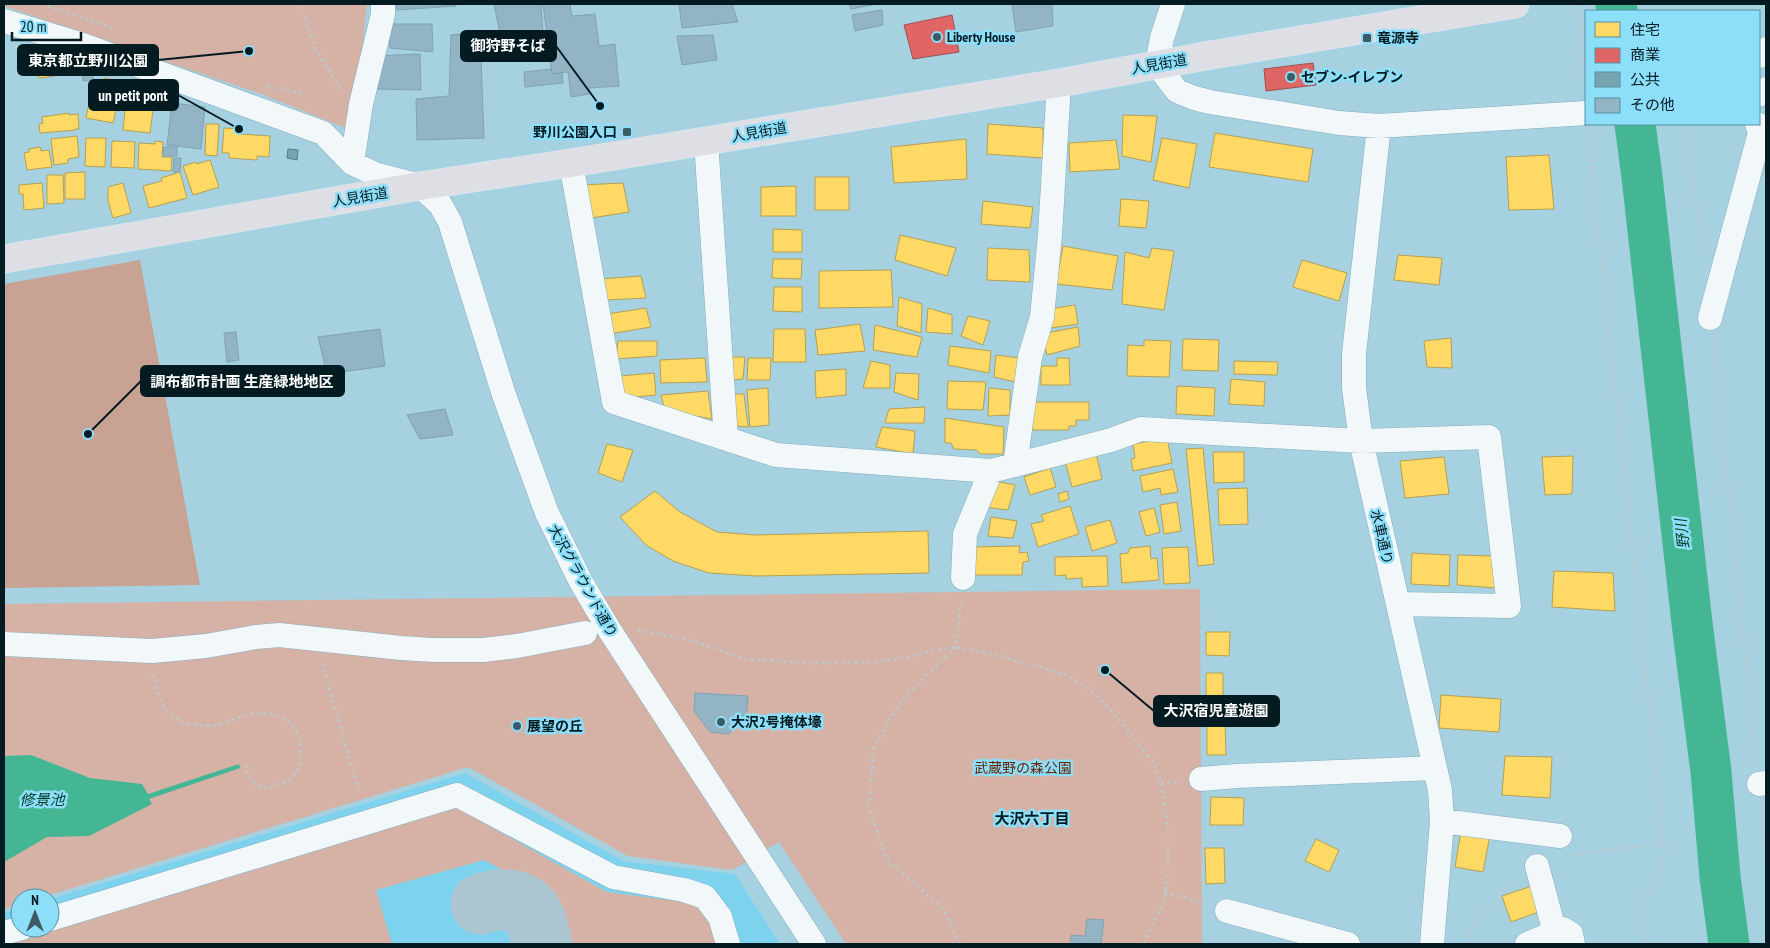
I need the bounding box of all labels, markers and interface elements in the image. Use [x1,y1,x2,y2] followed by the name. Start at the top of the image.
[12,10,81,42] scale bar
[1585,10,1760,125] legend
[20,17,46,36] text: 20 m
[1630,20,1660,39] text: 住宅
[947,28,1015,46] place label: Liberty House
[1377,29,1419,47] place label: 竜源寺
[461,31,556,61] callout: 御狩野そば
[931,31,943,43] marker: Liberty House
[1361,32,1373,44] marker: 竜源寺
[470,36,546,55] text: 御狩野そば
[18,45,158,75] callout: 東京都立野川公園
[1630,45,1660,64] text: 商業
[1130,50,1188,78] street label: 人見街道
[28,51,148,70] text: 東京都立野川公園
[1301,68,1403,86] place label: セブン-イレブン
[1630,70,1660,89] text: 公共
[1285,71,1297,83] marker: セブン-イレブン
[89,80,178,110] callout: un petit pont
[98,86,168,105] text: un petit pont
[1630,95,1675,114] text: その他
[730,118,788,146] street label: 人見街道
[533,123,617,141] place label: 野川公園入口
[621,126,633,138] marker: 野川公園入口
[331,183,389,211] street label: 人見街道
[141,366,344,396] callout: 調布都市計画 生産緑地地区
[150,372,334,391] text: 調布都市計画 生産緑地地区
[1367,508,1397,566] street label: 水車通り
[1670,516,1693,550] water label: 野川
[545,522,621,640] street label: 大沢グラウンド通り
[1154,696,1279,726] callout: 大沢宿児童遊園
[1163,701,1269,720] text: 大沢宿児童遊園
[731,713,822,731] place label: 大沢2号掩体壕
[715,716,727,728] marker: 大沢2号掩体壕
[527,717,583,735] place label: 展望の丘
[511,720,523,732] marker: 展望の丘
[974,759,1072,777] park label: 武蔵野の森公園
[19,790,66,809] water label: 修景池
[994,809,1070,828] district label: 大沢六丁目
[10,888,60,938] north arrow
[31,891,39,909] text: N

